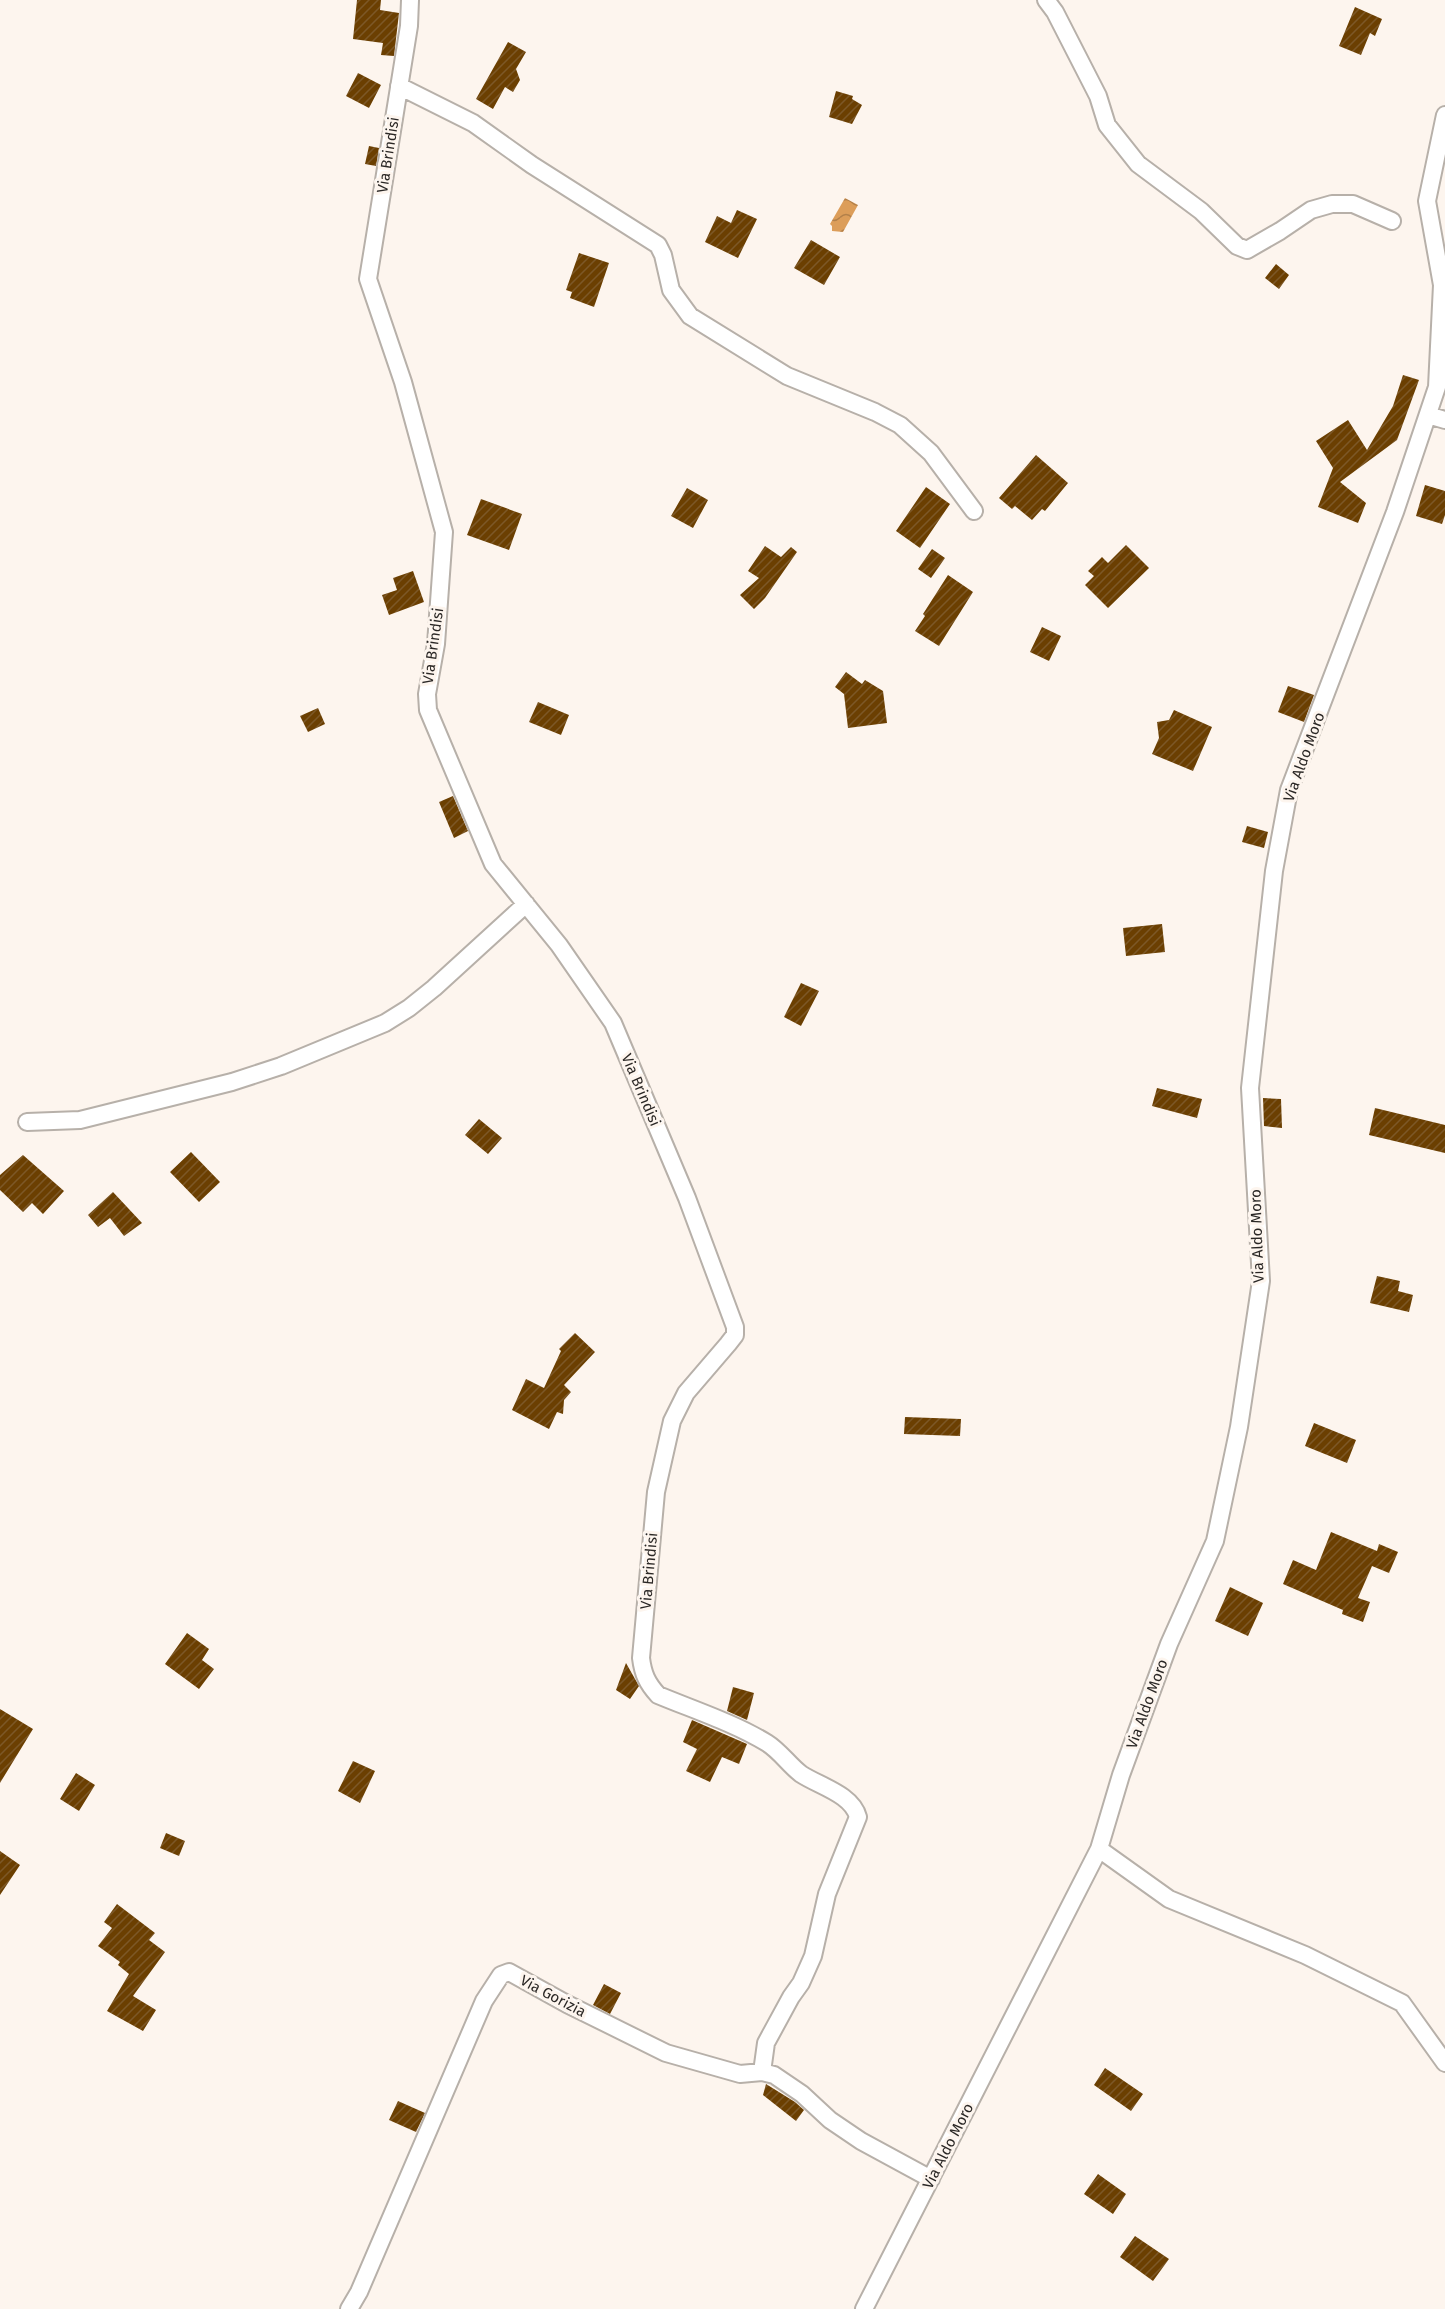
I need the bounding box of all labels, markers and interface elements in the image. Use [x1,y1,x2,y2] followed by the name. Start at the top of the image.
[373,116,403,194] street label: Via Brindisi
[419,607,447,685] street label: Via Brindisi
[1279,710,1329,804] street label: Via Aldo Moro
[618,1051,664,1129] street label: Via Brindisi
[1246,1189,1268,1283] street label: Via Aldo Moro
[637,1532,661,1610] street label: Via Brindisi
[1122,1657,1172,1751] street label: Via Aldo Moro
[517,1971,589,2021] street label: Via Gorizia
[919,2100,977,2192] street label: Via Aldo Moro

